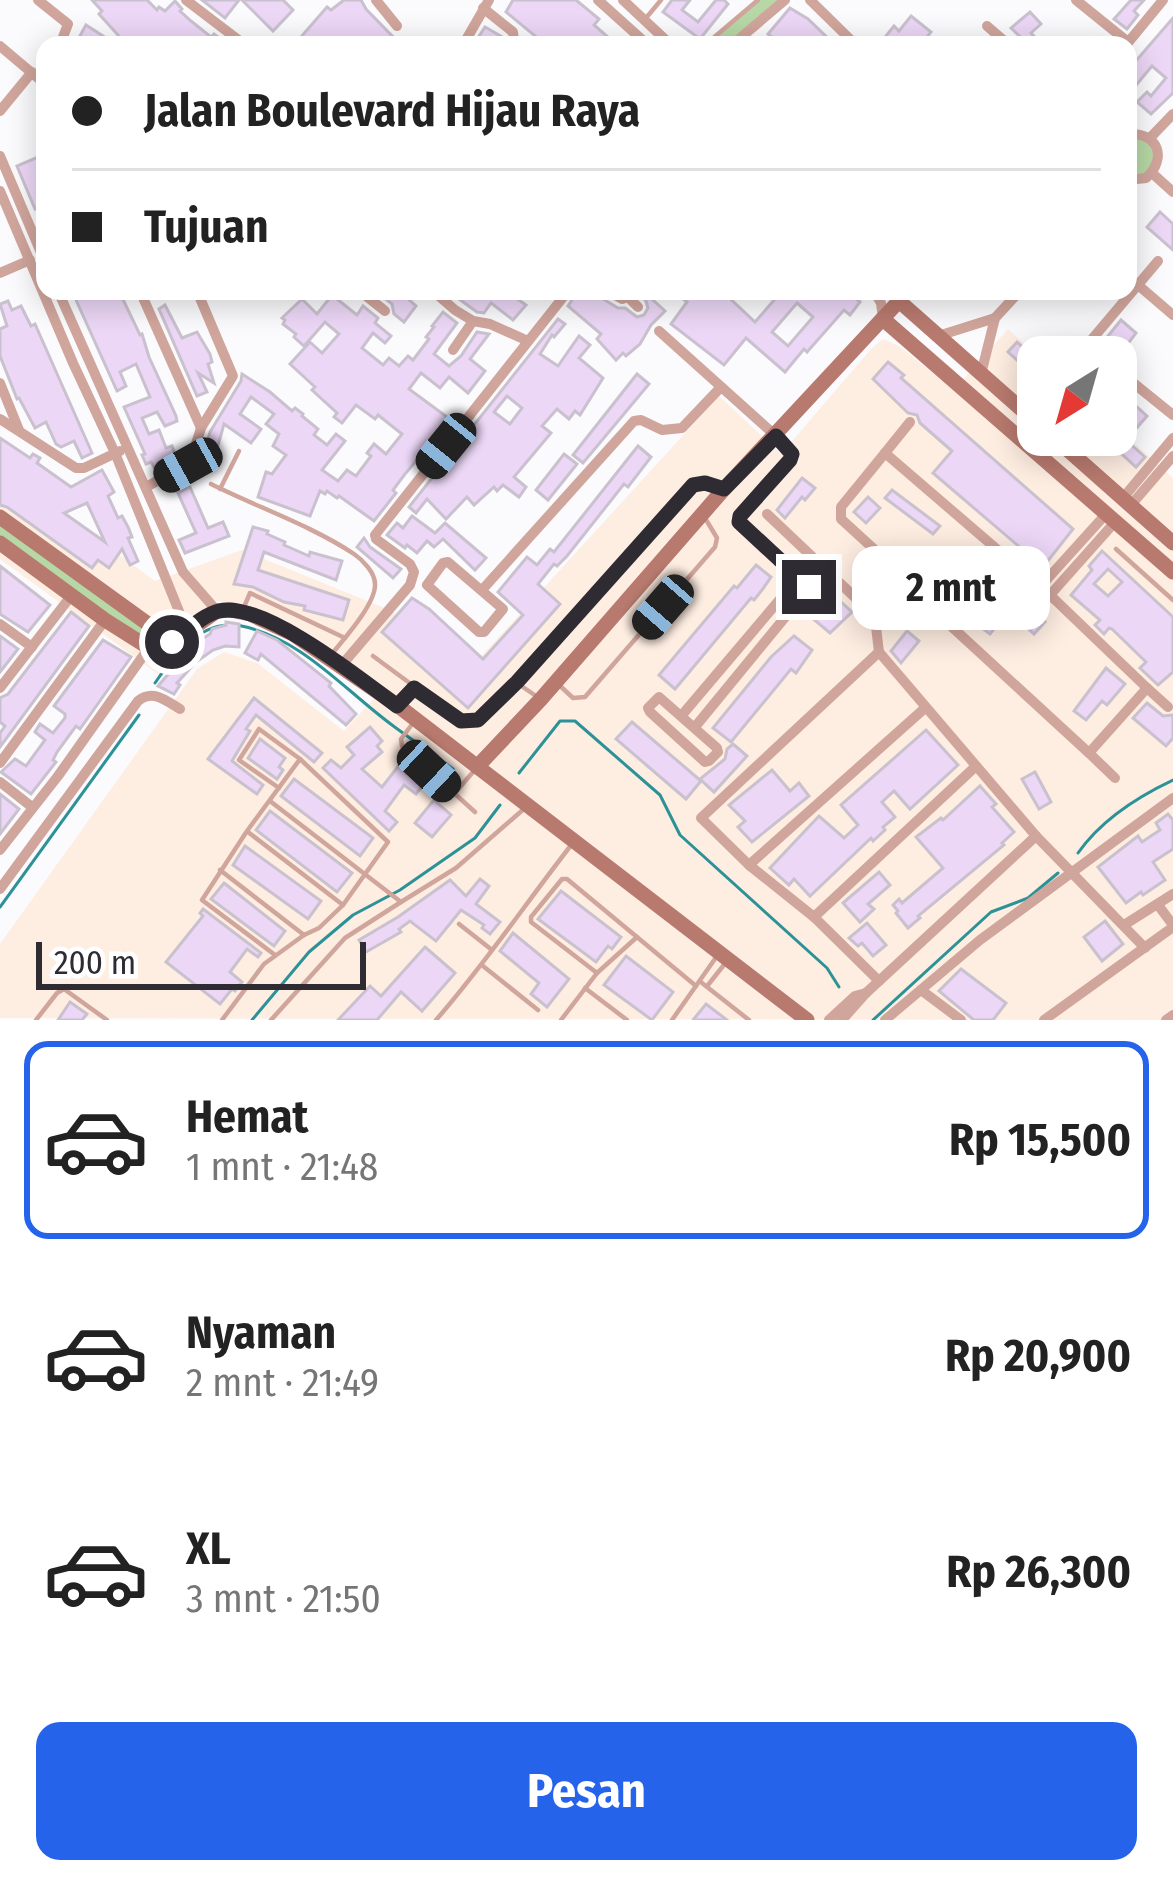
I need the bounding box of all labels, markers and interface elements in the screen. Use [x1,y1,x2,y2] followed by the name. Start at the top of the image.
[144,84,640,138] text: Jalan Boulevard Hijau Raya
[144,200,269,254] text: Tujuan
[1017,336,1137,456] north arrow
[1017,336,1137,456] map controls
[409,407,483,485] car
[148,432,228,498] car
[851,545,1049,629] callout: 2 mnt
[782,560,836,614] route end
[906,565,996,611] text: 2 mnt
[626,568,700,646] car
[145,615,199,669] route start
[390,733,468,809] car
[36,936,366,989] scale bar
[54,943,136,983] text: 200 m
[42,1086,150,1194] icon: car
[186,1090,308,1144] text: Hemat
[949,1113,1131,1167] text: Rp 15,500
[186,1144,378,1190] text: 1 mnt · 21:48
[42,1302,150,1410] icon: car
[186,1306,336,1360] text: Nyaman
[945,1329,1131,1383] text: Rp 20,900
[186,1360,379,1406] text: 2 mnt · 21:49
[42,1518,150,1626] icon: car
[186,1522,231,1576] text: XL
[946,1545,1131,1599] text: Rp 26,300
[186,1576,381,1622] text: 3 mnt · 21:50
[36,1722,1137,1860] button: Pesan

